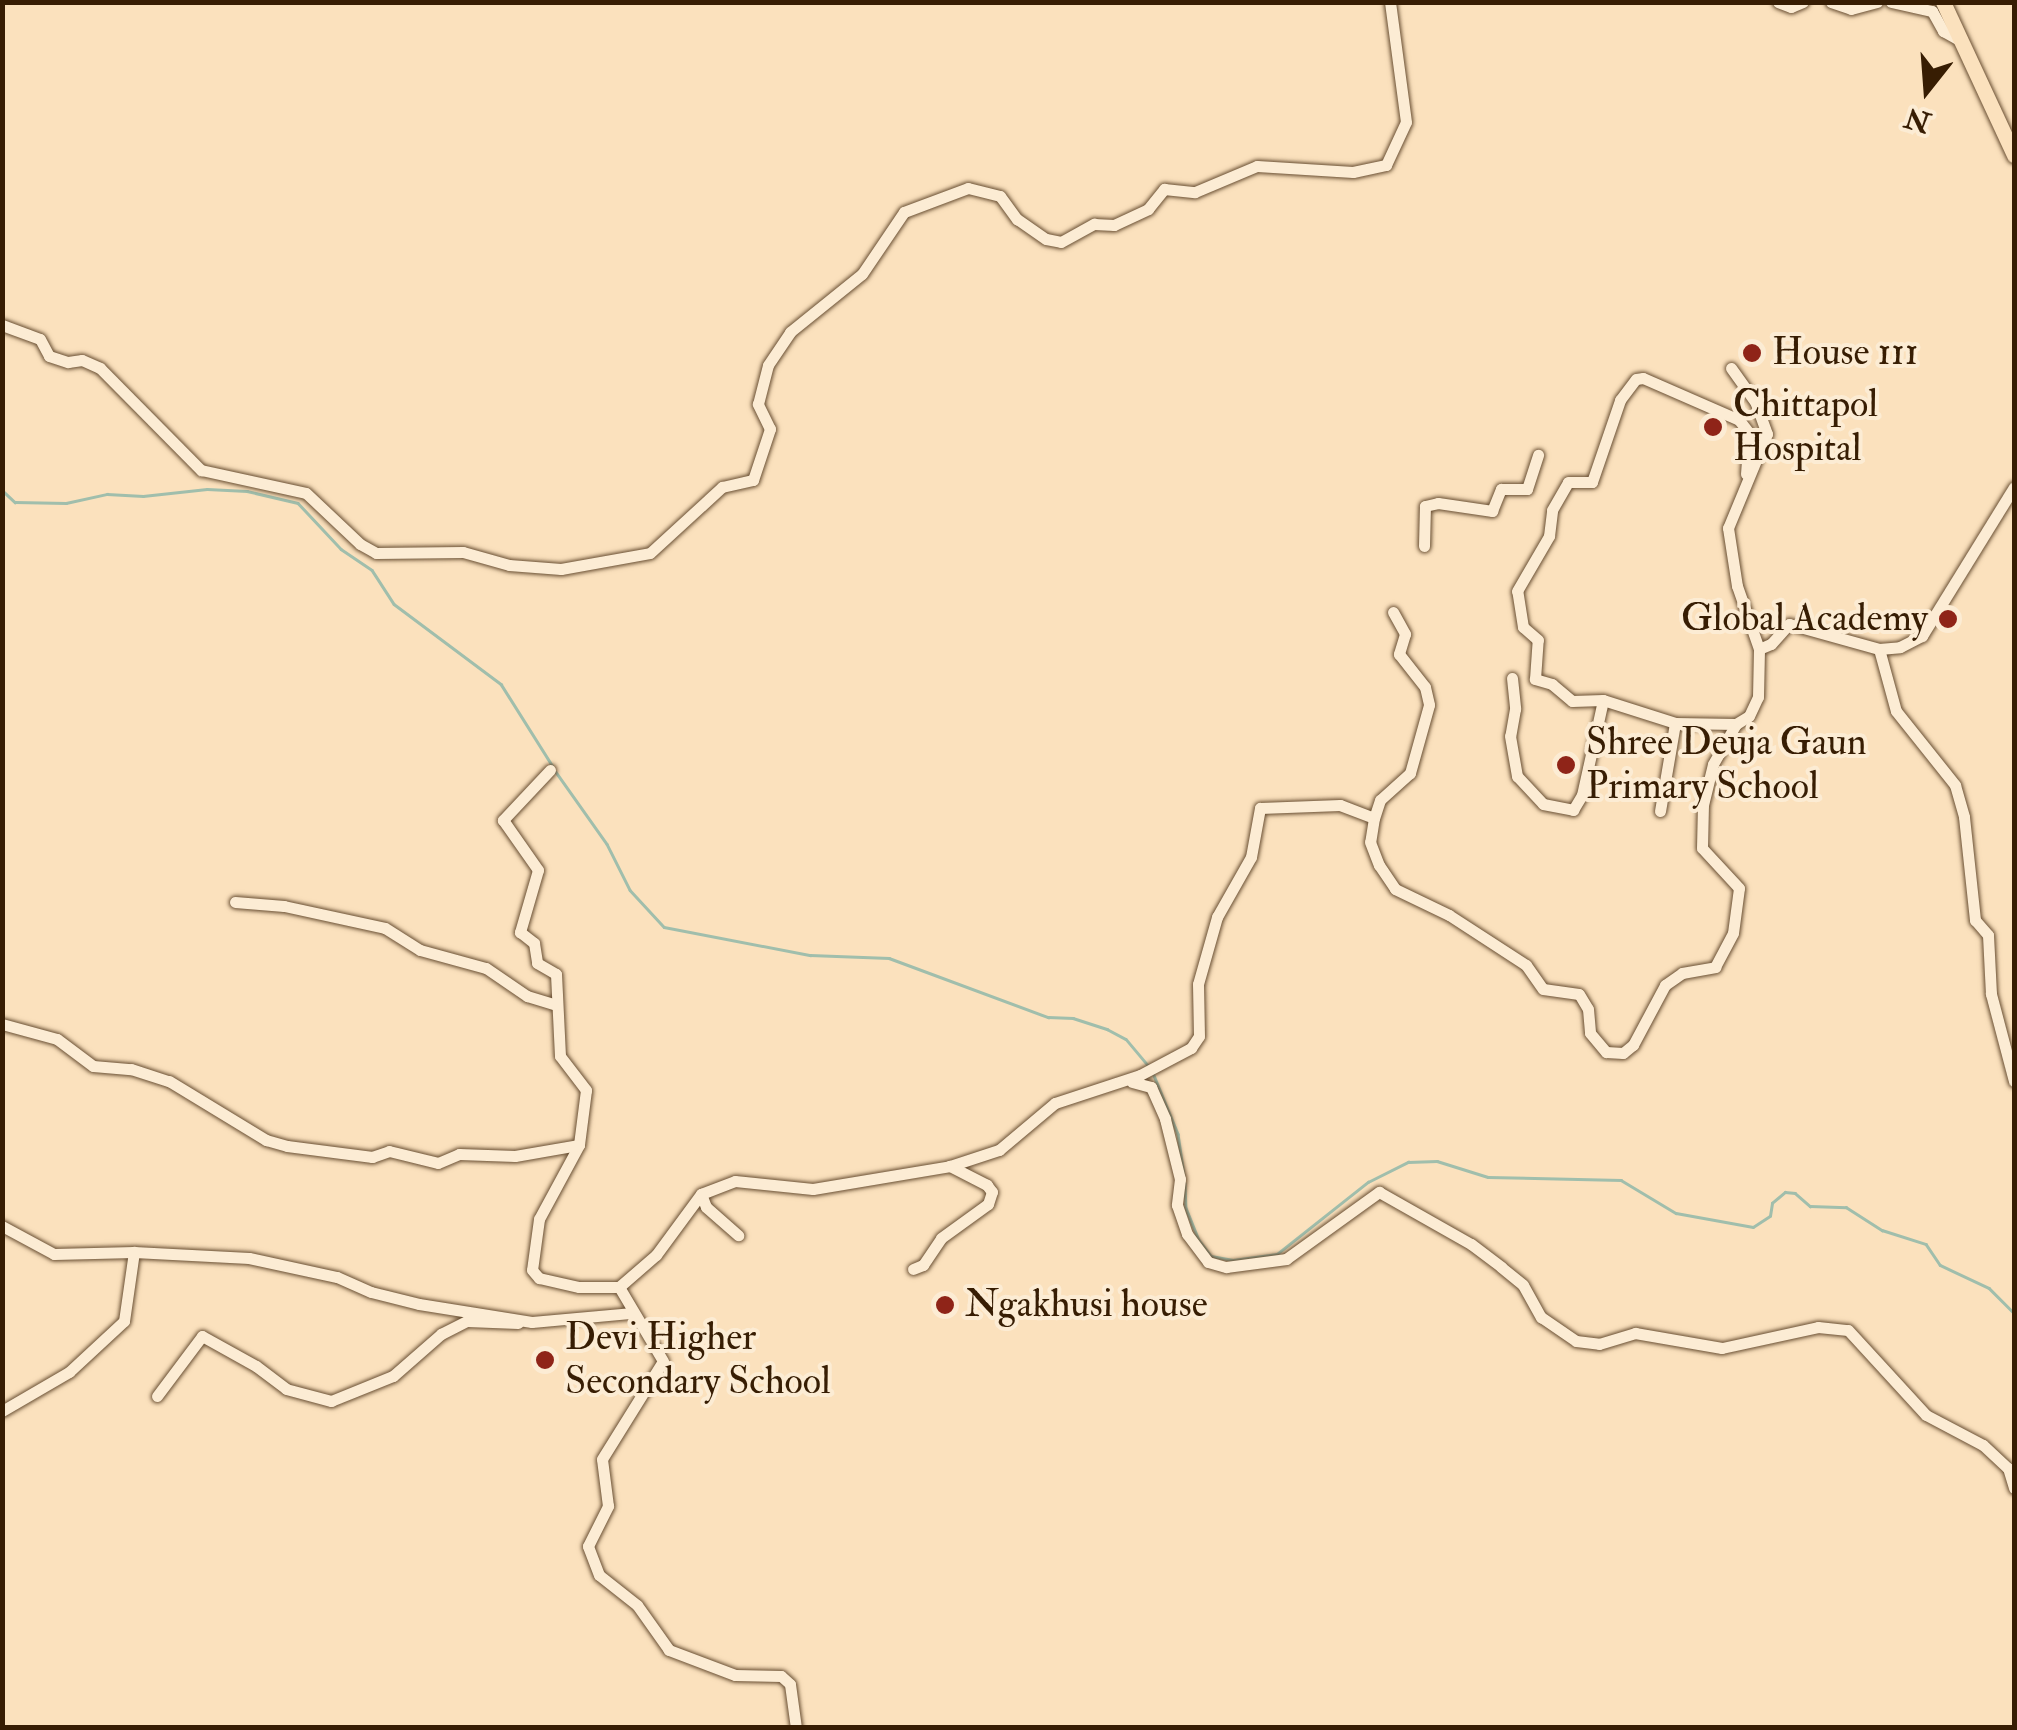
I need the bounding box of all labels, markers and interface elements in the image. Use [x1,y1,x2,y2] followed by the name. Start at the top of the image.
[1877,40,1977,140] north arrow
[1901,99,1935,140] text: N
[1772,330,1918,376] place label: House 111
[1741,342,1763,364] marker: House 111
[1733,382,1878,472] place label: Chittapol Hospital
[1702,416,1724,438] marker: Chittapol Hospital
[1681,596,1928,642] place label: Global Academy
[1937,608,1959,630] marker: Global Academy
[1586,720,1867,809] place label: Shree Deuja Gaun Primary School
[1555,754,1577,776] marker: Shree Deuja Gaun Primary School
[965,1282,1208,1328] place label: Ngakhusi house
[934,1294,956,1316] marker: Ngakhusi house
[565,1315,831,1405] place label: Devi Higher Secondary School
[534,1349,556,1371] marker: Devi Higher Secondary School

